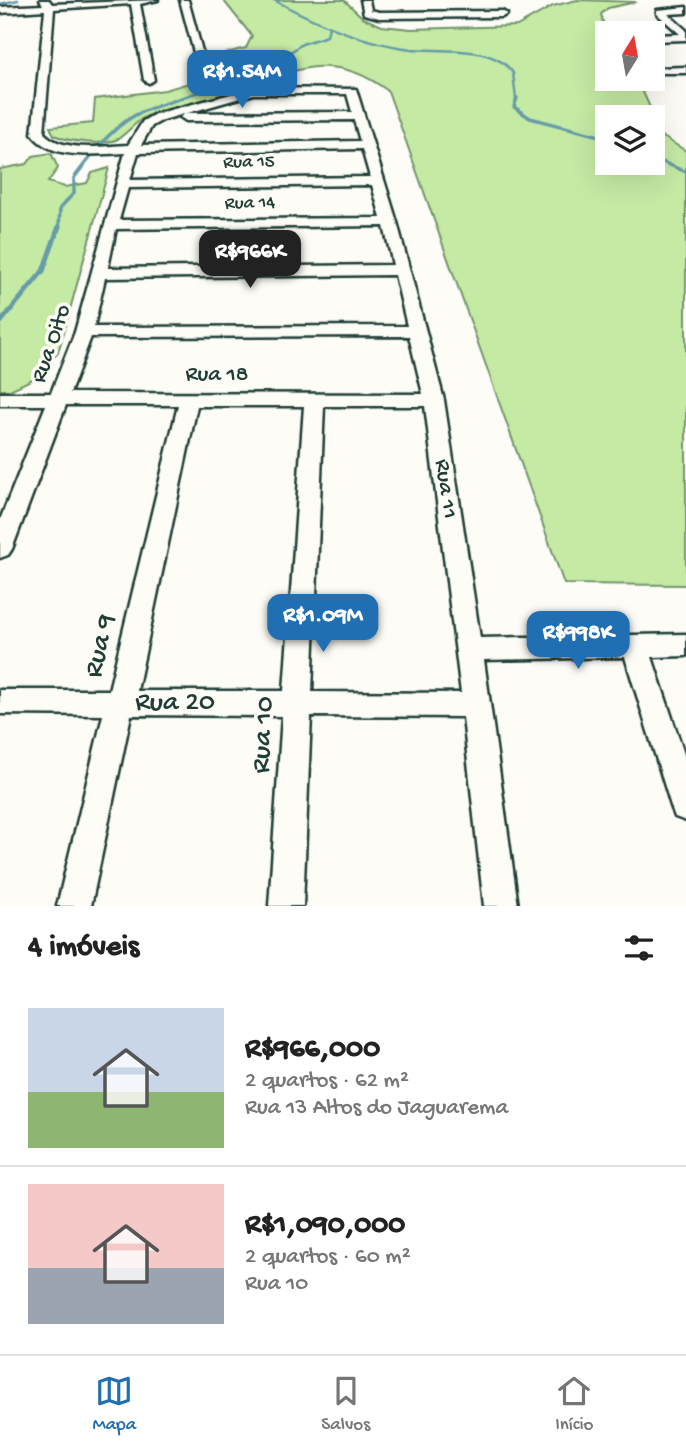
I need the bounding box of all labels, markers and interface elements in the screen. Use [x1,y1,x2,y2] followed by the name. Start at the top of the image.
[595,21,665,91] north arrow
[595,21,665,175] map controls
[177,50,307,110] pin: R$1.54M
[203,59,281,86] text: R$1.54M
[595,105,665,175] button: layers
[223,151,275,175] street label: Rua 15
[225,192,275,216] street label: Rua 14
[193,230,307,290] pin: R$966K
[215,239,285,266] text: R$966K
[26,301,78,387] street label: Rua Oito
[186,362,248,389] street label: Rua 18
[427,458,463,520] street label: Rua 11
[258,594,388,654] pin: R$1.09M
[283,603,363,630] text: R$1.09M
[78,611,124,681] street label: Rua 9
[521,612,635,671] pin: R$998K
[543,620,613,647] text: R$998K
[135,687,215,720] street label: Rua 20
[246,696,283,774] street label: Rua 10
[620,929,658,967] icon: filters
[28,931,139,966] text: 4 imóveis
[245,1033,380,1068] text: R$966,000
[84,1036,168,1120] icon: home
[245,1068,409,1095] text: 2 quartos · 62 m²
[245,1095,508,1122] text: Rua 13 Altos do Jaguarema
[245,1209,405,1244] text: R$1,090,000
[84,1212,168,1296] icon: home
[245,1244,411,1271] text: 2 quartos · 60 m²
[245,1271,308,1298] text: Rua 10
[93,1372,136,1437] tab: Mapa
[321,1372,370,1437] tab: Salvos
[555,1372,593,1437] tab: Início

